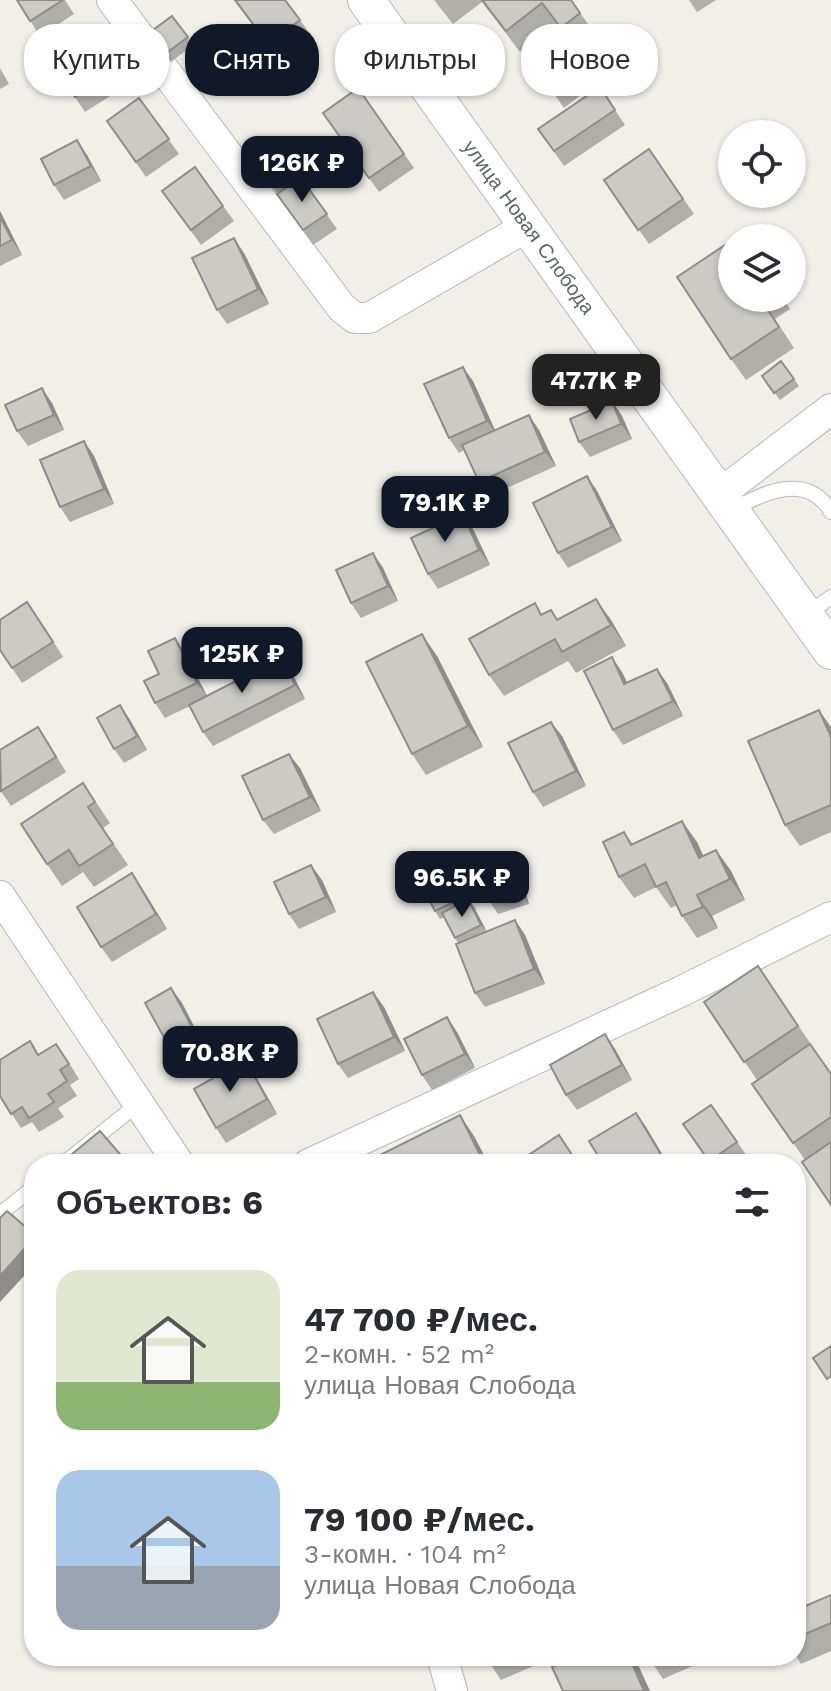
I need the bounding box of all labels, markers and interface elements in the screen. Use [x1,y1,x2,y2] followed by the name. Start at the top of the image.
[24,24,169,96] chip: Купить
[185,24,319,96] chip: Снять
[335,24,505,96] chip: Фильтры
[521,24,658,96] chip: Новое
[718,120,806,312] map controls
[718,120,806,208] button: locate
[458,135,601,319] street label: улица Новая Слобода
[237,136,367,204] pin: 126K ₽
[259,147,345,177] text: 126K ₽
[718,224,806,312] button: layers
[522,354,670,422] pin: 47.7K ₽
[550,365,642,395] text: 47.7K ₽
[371,476,519,544] pin: 79.1K ₽
[399,487,491,517] text: 79.1K ₽
[177,627,307,695] pin: 125K ₽
[199,638,285,668] text: 125K ₽
[388,851,536,919] pin: 96.5K ₽
[413,862,511,892] text: 96.5K ₽
[156,1026,304,1094] pin: 70.8K ₽
[181,1037,279,1067] text: 70.8K ₽
[730,1180,774,1224] icon: filters
[56,1182,263,1222] text: Объектов: 6
[304,1299,538,1339] text: 47 700 ₽/мес.
[120,1302,216,1398] icon: home
[304,1339,494,1369] text: 2-комн. · 52 m²
[304,1370,576,1400] text: улица Новая Слобода
[304,1499,535,1539] text: 79 100 ₽/мес.
[120,1502,216,1598] icon: home
[304,1539,506,1569] text: 3-комн. · 104 m²
[304,1570,576,1600] text: улица Новая Слобода

